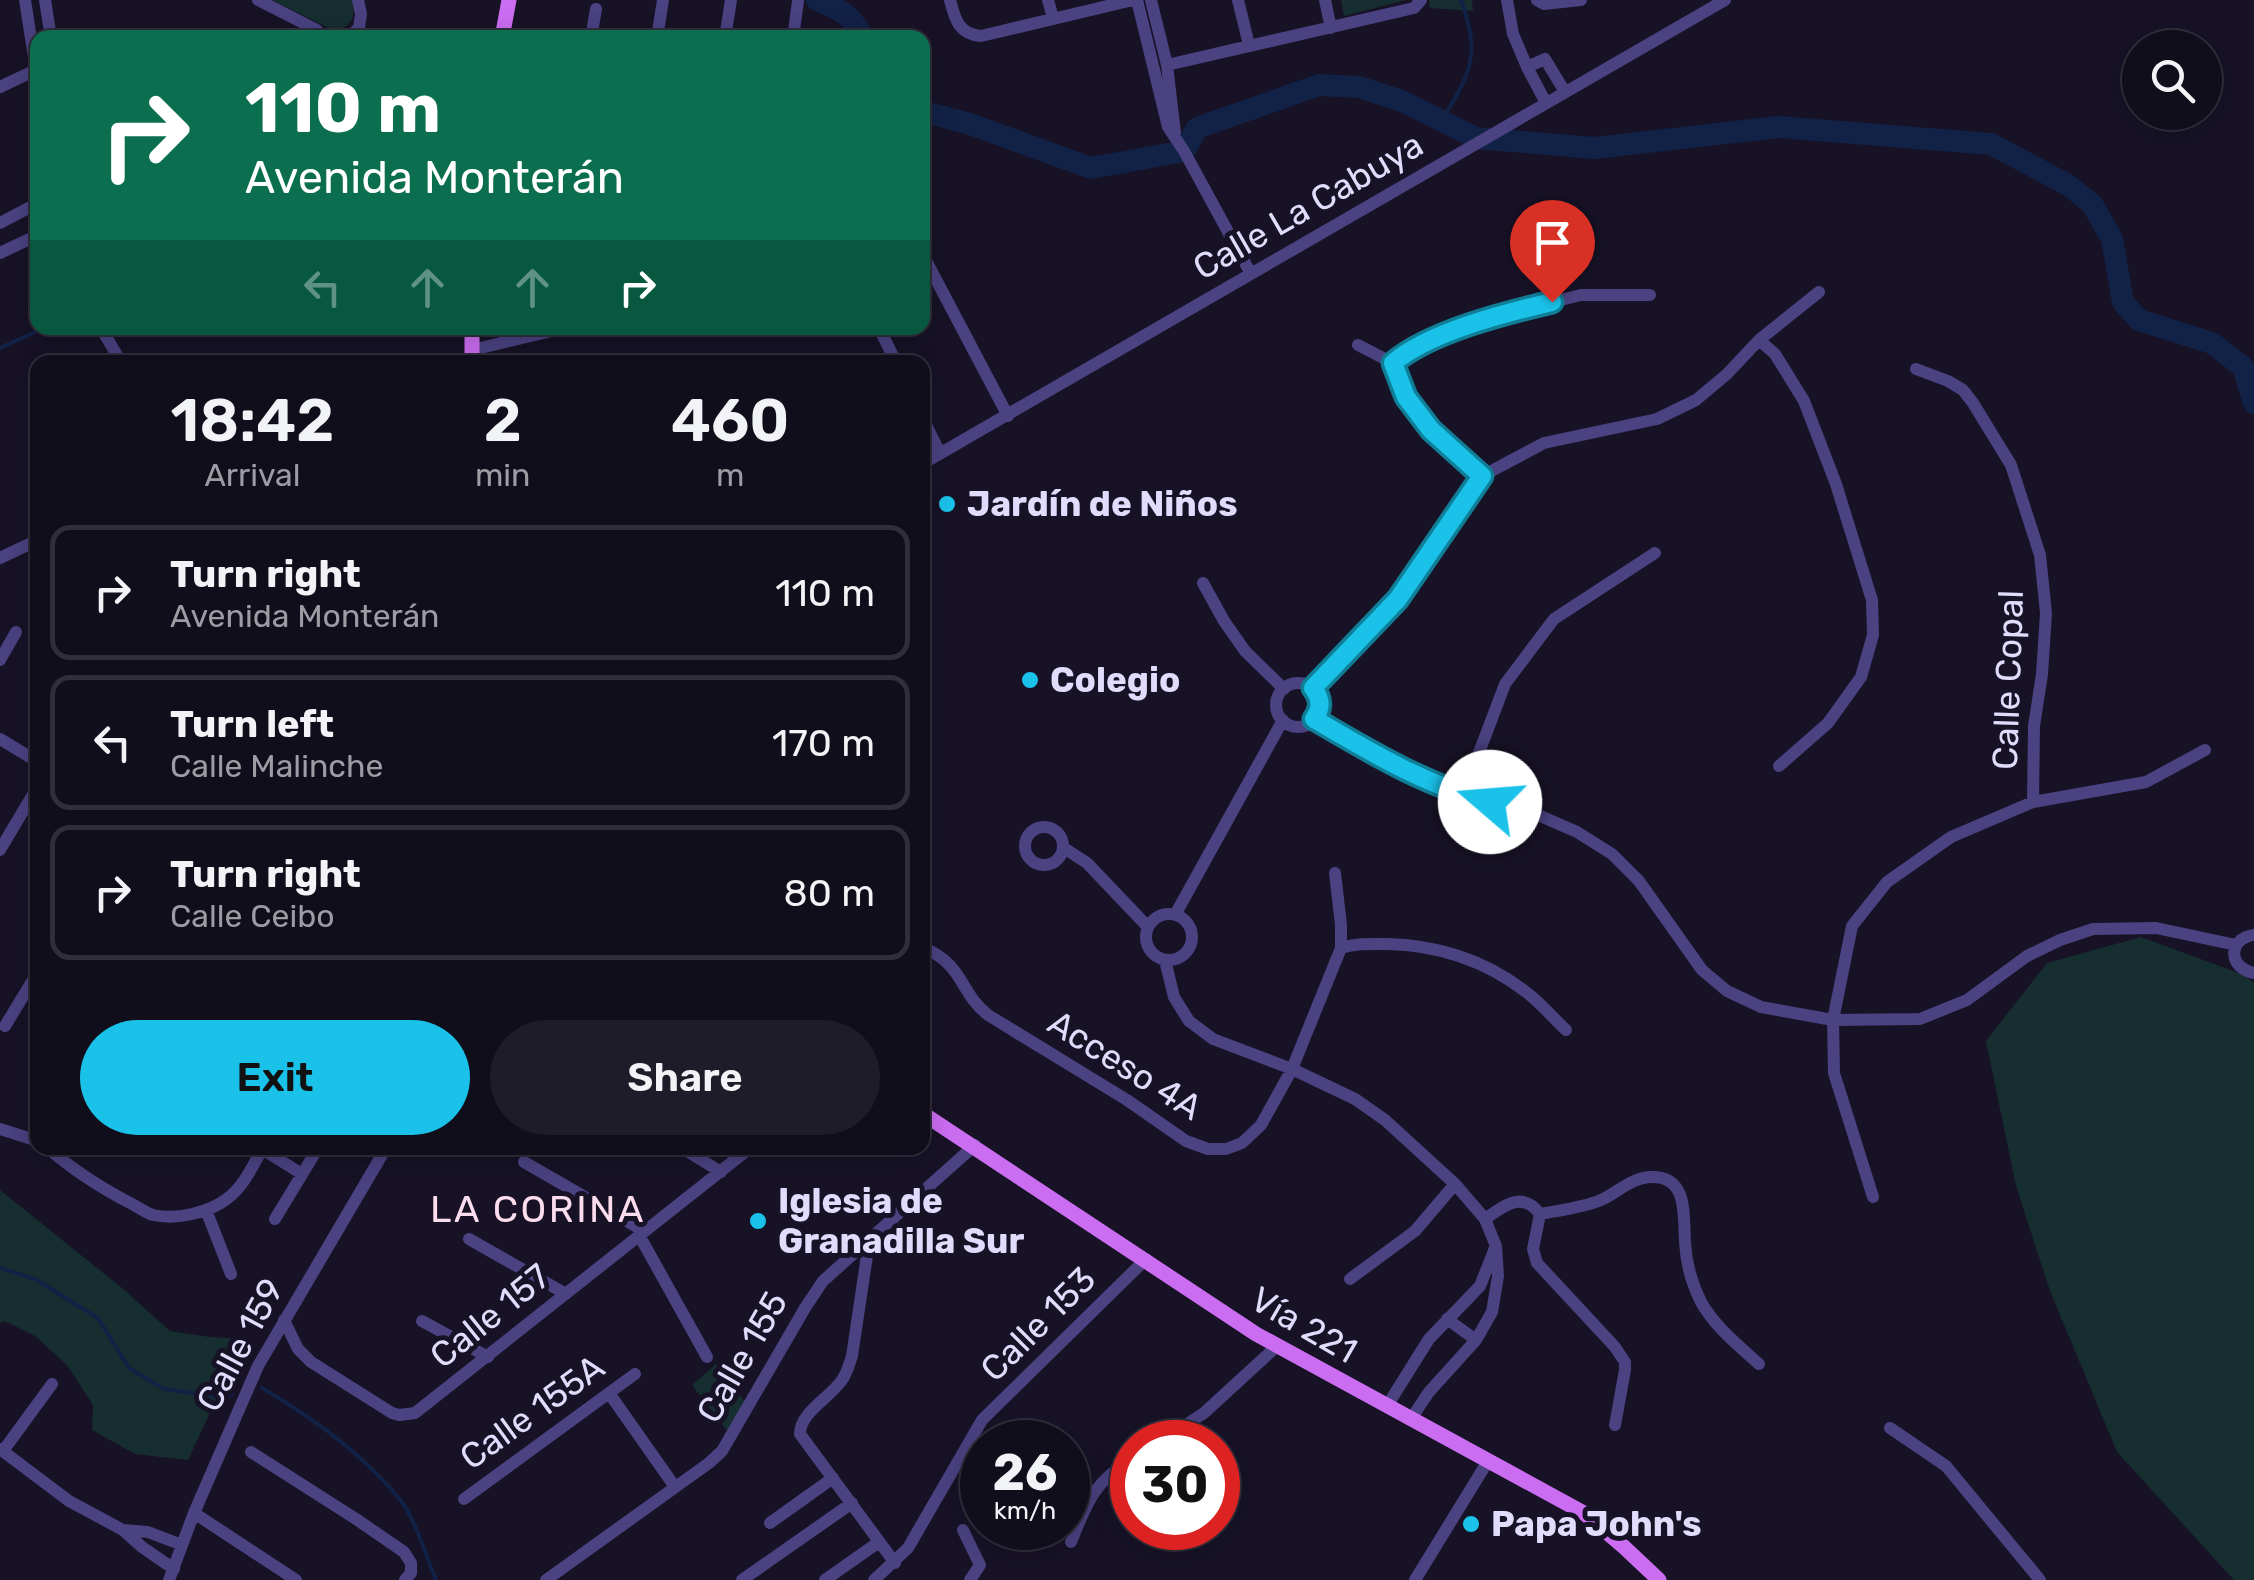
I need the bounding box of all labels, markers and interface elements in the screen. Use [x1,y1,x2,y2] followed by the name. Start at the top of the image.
[2122,30,2222,130] map controls
[2122,30,2222,130] button: search
[245,67,441,150] text: 110 m
[80,70,210,200] icon: right
[1186,123,1430,289] street label: Calle La Cabuya
[245,151,624,204] text: Avenida Monterán
[1510,200,1595,303] pin
[1525,215,1580,270] icon: arrive
[295,260,350,315] icon: left
[400,260,455,315] icon: ahead
[505,260,560,315] icon: ahead
[610,260,665,315] icon: right
[171,385,334,456] text: 18:42
[484,385,522,456] text: 2
[671,385,789,456] text: 460
[204,456,300,494] text: Arrival
[475,456,530,494] text: min
[716,456,744,494] text: m
[967,483,1238,525] place label: Jardín de Niños
[936,493,958,515] marker: Jardín de Niños
[170,551,361,597] text: Turn right
[85,565,140,620] icon: right
[775,570,875,616] text: 110 m
[1984,589,2032,771] street label: Calle Copal
[170,597,440,635] text: Avenida Monterán
[1050,659,1180,701] place label: Colegio
[1019,669,1041,691] marker: Colegio
[170,701,334,747] text: Turn left
[85,715,140,770] icon: left
[772,720,875,766] text: 170 m
[170,747,383,785] text: Calle Malinche
[1438,750,1542,854] position arrow
[170,851,361,897] text: Turn right
[85,865,140,920] icon: right
[784,870,875,916] text: 80 m
[170,897,335,935] text: Calle Ceibo
[1040,1001,1210,1129] street label: Acceso 4A
[80,1020,470,1135] button: Exit
[490,1020,880,1135] button: Share
[778,1180,1024,1262] place label: Iglesia de Granadilla Sur
[430,1186,646,1232] district label: LA CORINA
[747,1210,769,1232] marker: Iglesia de Granadilla Sur
[422,1255,558,1377] street label: Calle 157
[972,1258,1104,1390] street label: Calle 153
[188,1271,292,1419] street label: Calle 159
[1244,1278,1364,1372] street label: Vía 221
[688,1284,796,1430] street label: Calle 155
[452,1346,612,1478] street label: Calle 155A
[1110,1420,1240,1550] speed limit sign: 30
[992,1443,1058,1503] text: 26
[994,1496,1056,1525] text: km/h
[1491,1503,1702,1545] place label: Papa John's
[1460,1513,1482,1535] marker: Papa John's

